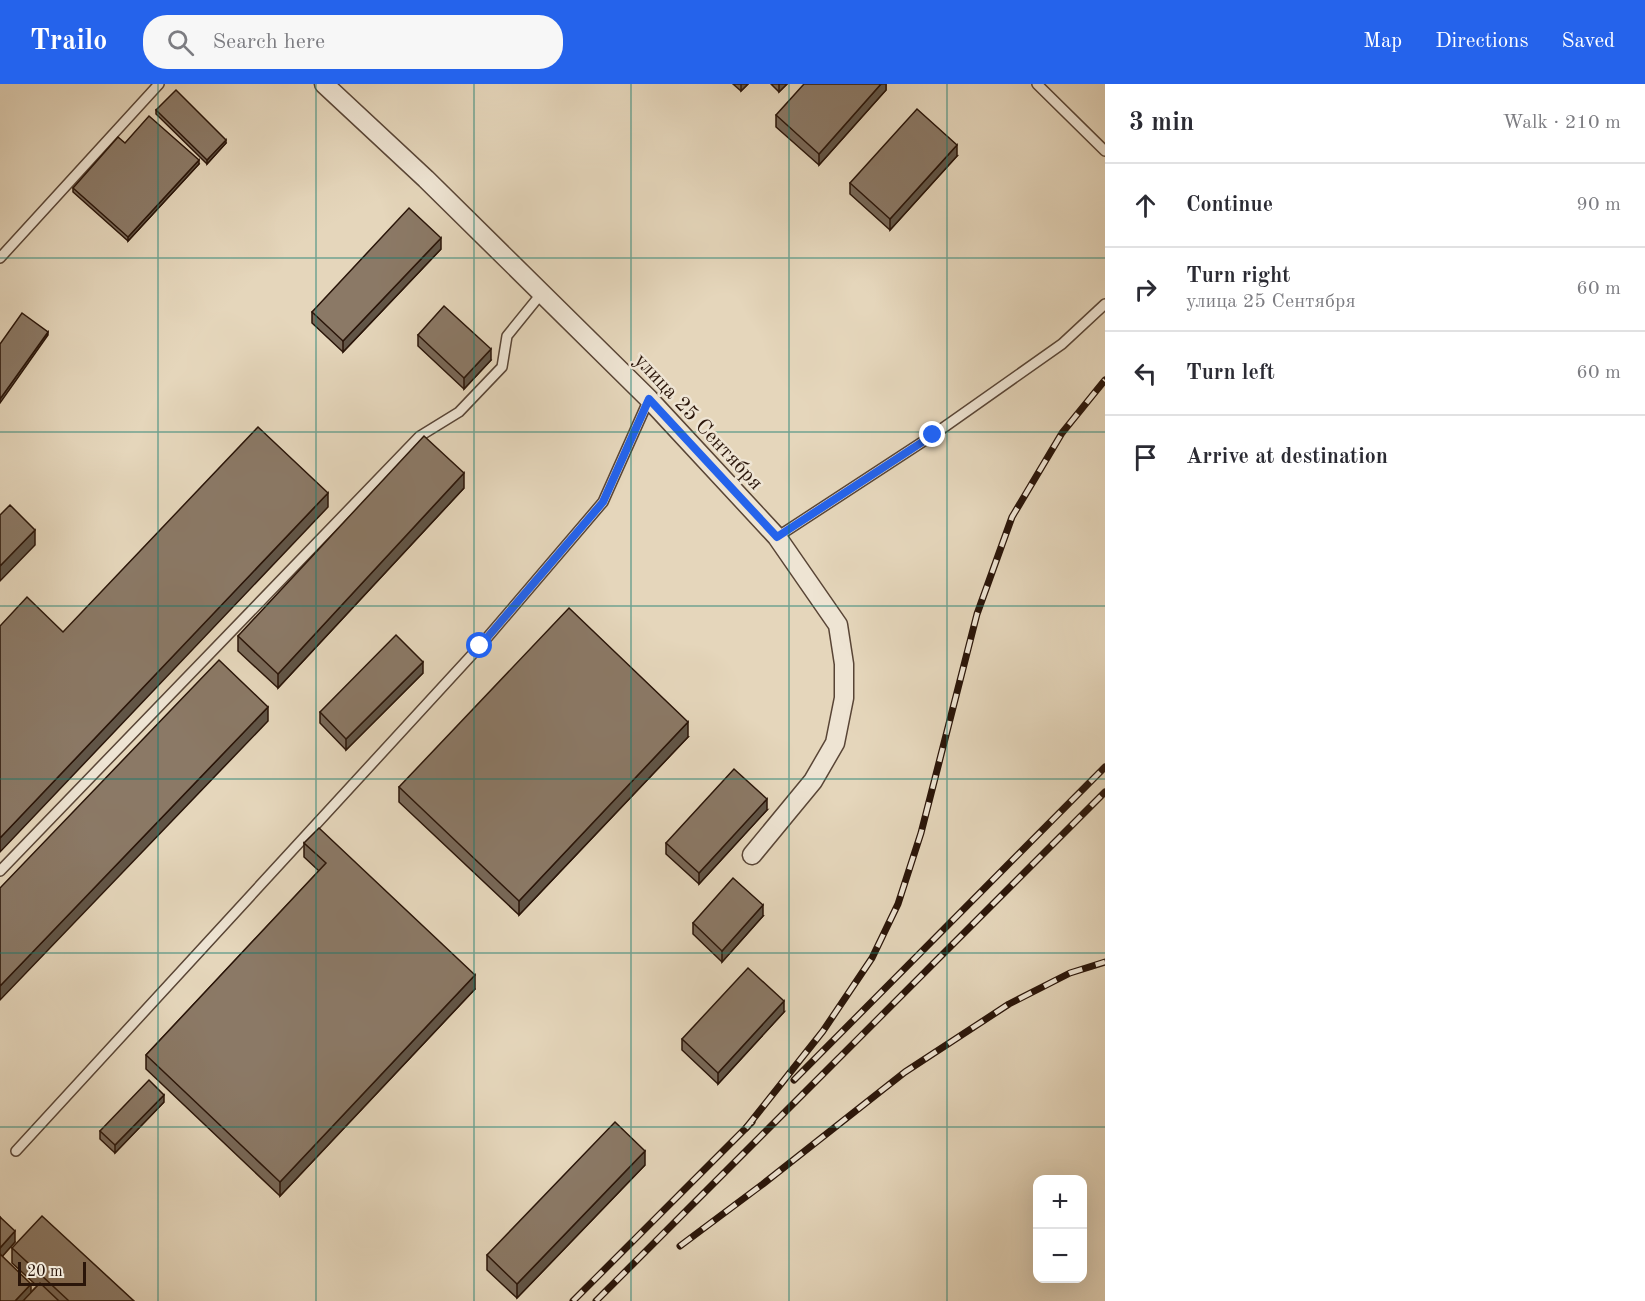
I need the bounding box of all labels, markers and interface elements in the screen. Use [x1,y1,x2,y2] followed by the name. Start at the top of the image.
[143,15,563,69] search box
[164,26,197,59] icon: search
[30,28,107,56] text: Trailo
[212,31,325,53] text: Search here
[1363,31,1402,52] text: Map
[1435,31,1529,52] text: Directions
[1562,31,1615,52] text: Saved
[1129,110,1194,136] text: 3 min
[1502,113,1621,133] text: Walk · 210 m
[1129,189,1162,222] icon: ahead
[1186,194,1273,216] text: Continue
[1576,195,1621,215] text: 90 m
[1186,265,1290,287] text: Turn right
[1129,273,1162,306] icon: right
[1576,279,1621,299] text: 60 m
[1186,292,1356,312] text: улица 25 Сентября
[629,350,766,494] street label: улица 25 Сентября
[1129,357,1162,390] icon: left
[1186,362,1275,384] text: Turn left
[1576,363,1621,383] text: 60 m
[919,421,945,447] route end
[1129,441,1162,474] icon: arrive
[1186,446,1388,468] text: Arrive at destination
[466,632,492,658] route start
[1033,1175,1087,1283] map controls
[1033,1175,1087,1229] button: +
[1033,1229,1087,1283] button: −
[18,1259,86,1286] scale bar
[27,1264,63,1280] text: 20 m

